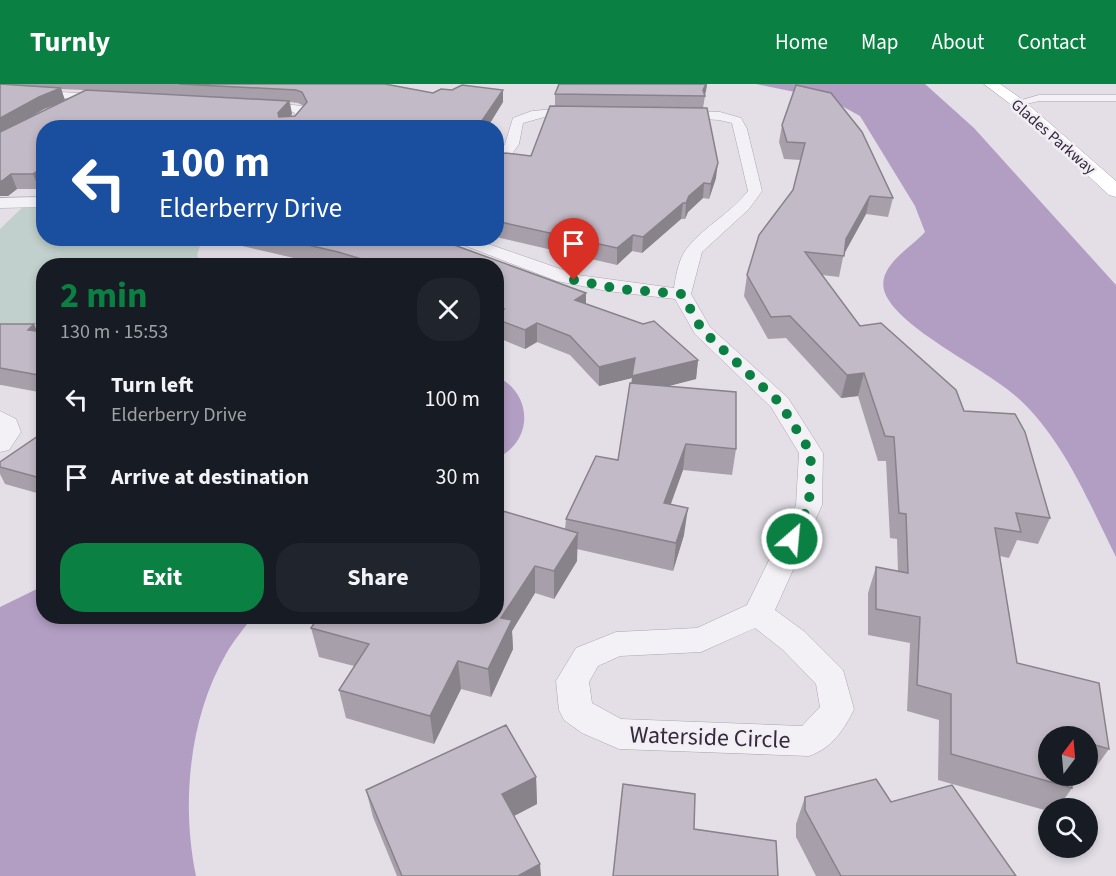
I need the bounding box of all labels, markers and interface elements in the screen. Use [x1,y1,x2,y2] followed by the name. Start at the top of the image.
[30,22,110,62] text: Turnly
[775,27,828,57] text: Home
[861,27,899,57] text: Map
[932,27,984,57] text: About
[1017,27,1086,57] text: Contact
[1006,94,1101,180] street label: Glades Parkway
[159,133,270,193] text: 100 m
[60,144,138,222] icon: left
[159,189,342,228] text: Elderberry Drive
[548,218,599,280] pin
[557,227,590,260] icon: arrive
[60,270,148,321] text: 2 min
[417,278,480,341] button: close
[60,318,168,346] text: 130 m · 15:53
[111,369,193,401] text: Turn left
[60,383,93,416] icon: left
[425,383,480,415] text: 100 m
[111,401,247,429] text: Elderberry Drive
[60,461,93,494] icon: arrive
[111,461,309,493] text: Arrive at destination
[435,461,480,493] text: 30 m
[760,507,824,571] position arrow
[60,543,264,612] button: Exit
[276,543,480,612] button: Share
[629,717,791,758] street label: Waterside Circle
[1038,726,1098,786] north arrow
[1038,726,1098,858] map controls
[1038,798,1098,858] button: search

